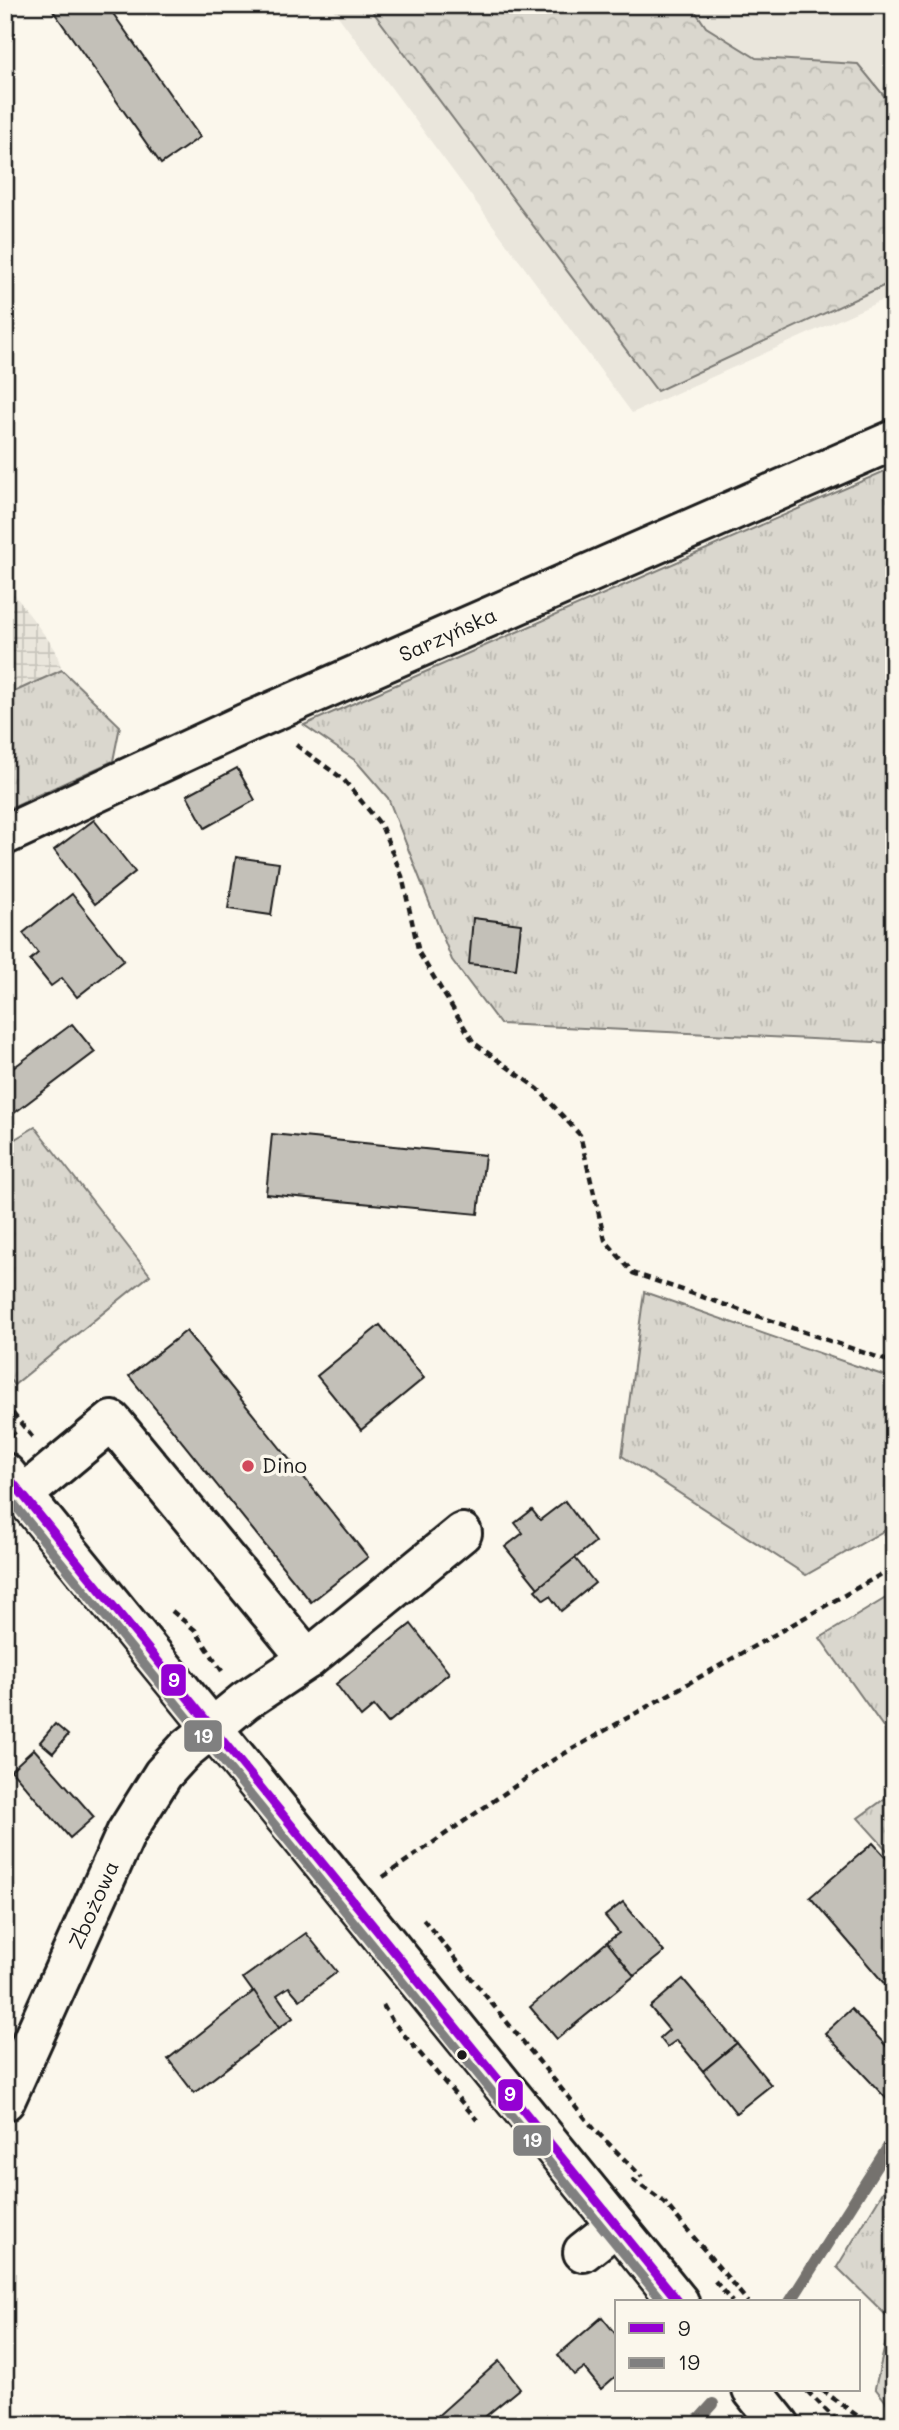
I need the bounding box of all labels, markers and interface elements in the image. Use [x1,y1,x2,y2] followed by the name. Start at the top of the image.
[394,600,500,667] street label: Sarzyńska
[262,1451,307,1478] place label: Dino
[240,1458,256,1474] marker: Dino
[160,1663,187,1697] line badge: 9
[168,1667,180,1692] text: 9
[183,1719,223,1753] line badge: 19
[193,1723,213,1748] text: 19
[61,1856,124,1953] street label: Zbożowa
[455,2048,469,2062] unlabelled marker
[497,2078,524,2112] line badge: 9
[504,2081,516,2106] text: 9
[512,2124,552,2157] line badge: 19
[522,2127,542,2152] text: 19
[615,2300,860,2392] legend
[678,2314,690,2341] text: 9
[678,2348,700,2375] text: 19

